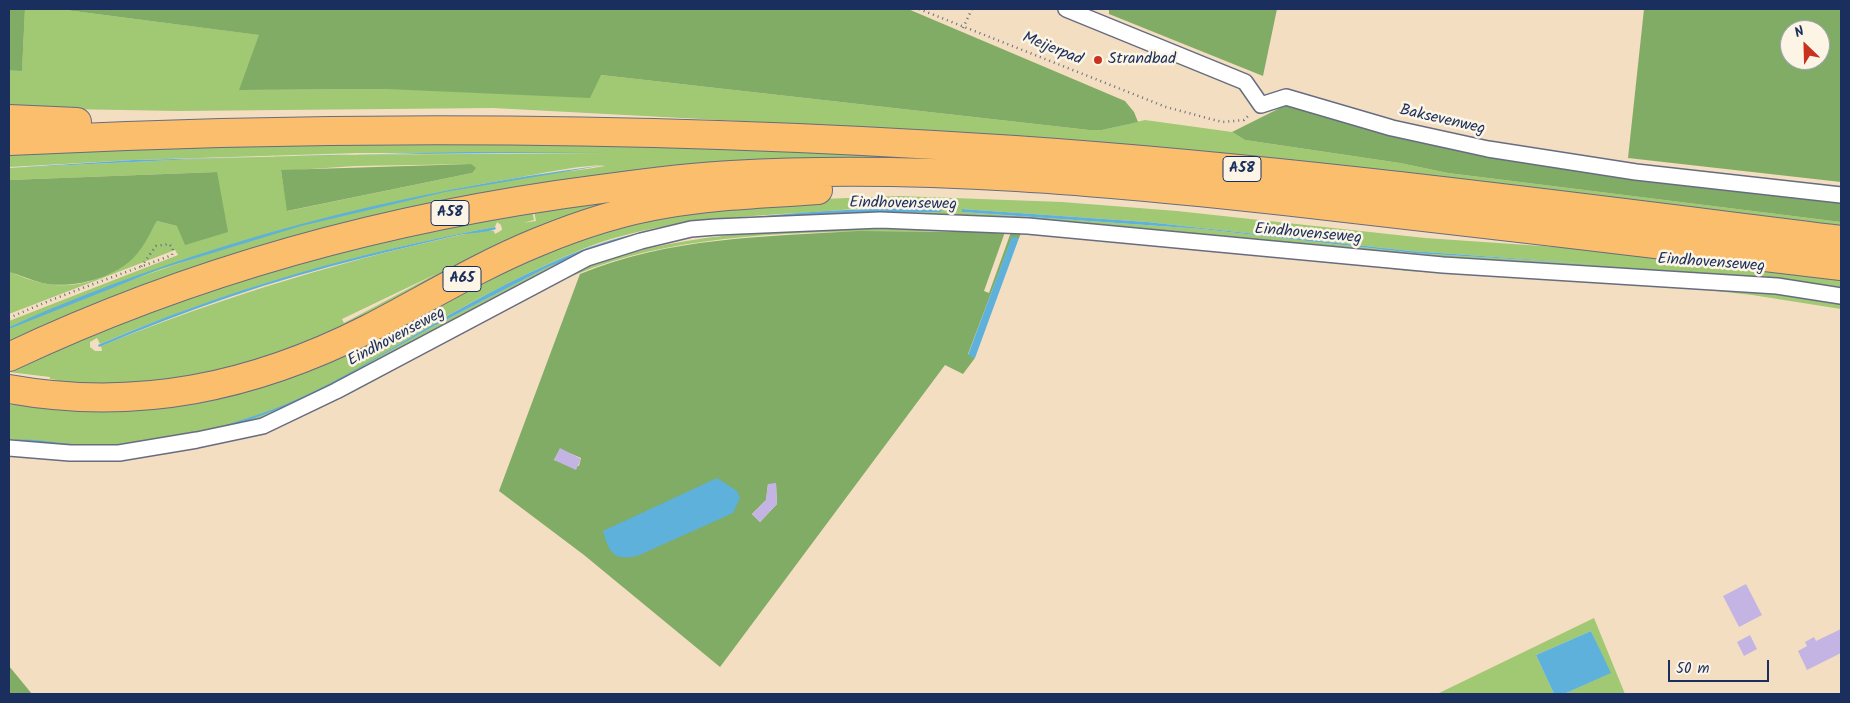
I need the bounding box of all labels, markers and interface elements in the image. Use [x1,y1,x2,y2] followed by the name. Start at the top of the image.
[1780,20,1830,70] north arrow
[1791,20,1808,44] text: N
[1019,29,1085,71] street label: Meijerpad
[1108,50,1176,70] place label: Strandbad
[1092,54,1104,66] marker: Strandbad
[1397,102,1487,140] street label: Baksevenweg
[1223,156,1261,182] road number: A58
[849,194,957,216] street label: Eindhovenseweg
[431,200,469,226] road number: A58
[1254,221,1362,249] street label: Eindhovenseweg
[1657,251,1765,277] street label: Eindhovenseweg
[443,266,481,292] road number: A65
[345,304,449,372] street label: Eindhovenseweg
[1670,650,1771,682] scale bar
[1676,657,1710,681] text: 50 m

